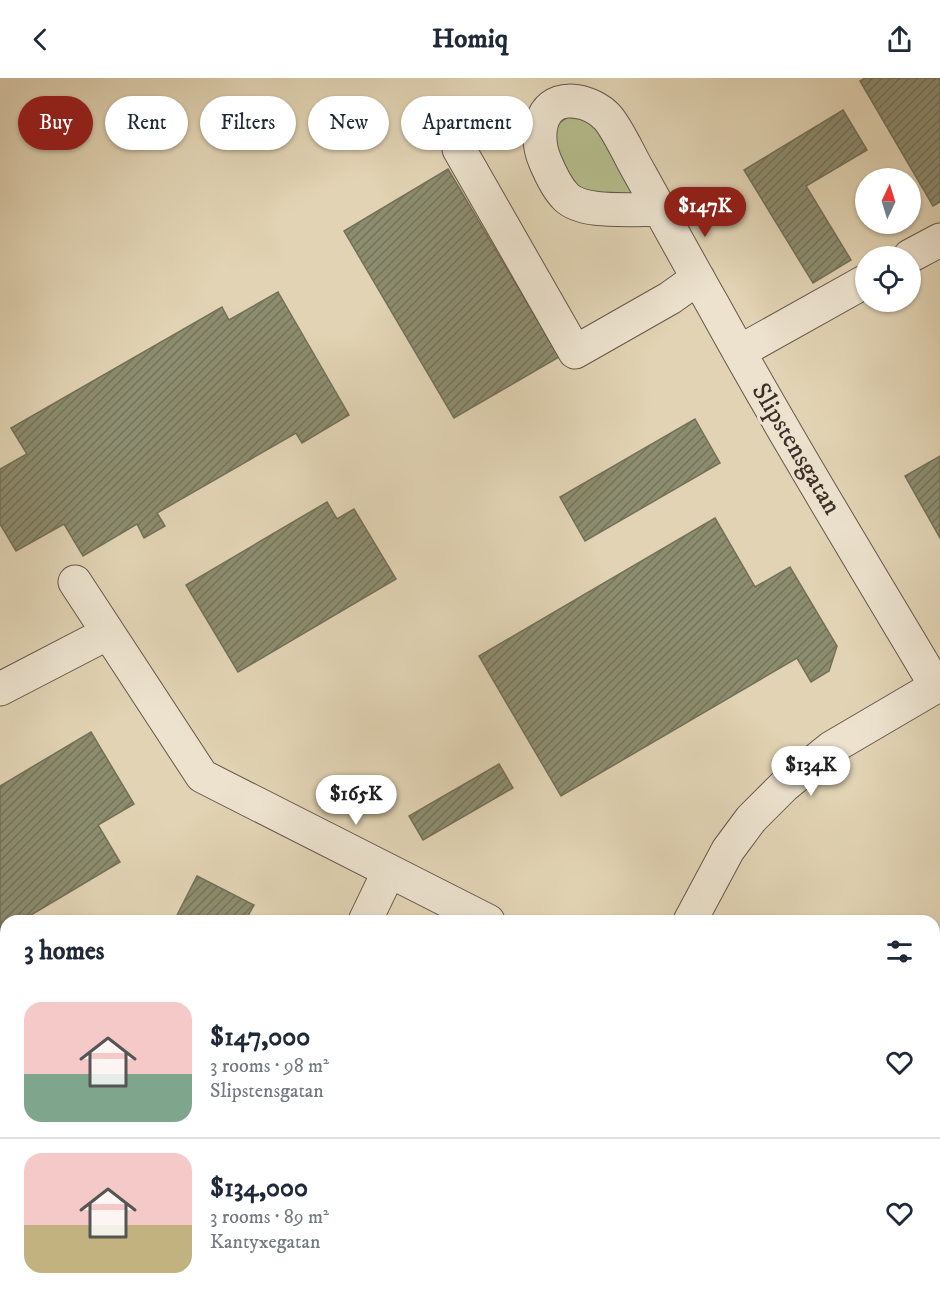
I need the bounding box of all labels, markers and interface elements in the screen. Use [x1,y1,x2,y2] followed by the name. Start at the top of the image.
[432,22,508,56] text: Homiq
[24,23,57,56] icon: back
[883,23,916,56] icon: share
[18,96,93,150] chip: Buy
[105,96,188,150] chip: Rent
[200,96,296,150] chip: Filters
[308,96,389,150] chip: New
[401,96,533,150] chip: Apartment
[855,168,921,234] north arrow
[855,168,921,312] map controls
[663,187,747,238] pin: $147K
[678,194,732,219] text: $147K
[855,246,921,312] button: locate
[744,377,848,521] street label: Slipstensgatan
[769,746,853,797] pin: $134K
[785,753,837,778] text: $134K
[314,775,398,826] pin: $165K
[330,782,382,807] text: $165K
[24,935,104,968] text: 3 homes
[883,935,916,968] icon: filters
[210,1021,310,1054] text: $147,000
[72,1026,144,1098] icon: home
[883,1046,916,1079] icon: heart
[210,1054,329,1079] text: 3 rooms · 98 m²
[210,1079,324,1104] text: Slipstensgatan
[210,1172,308,1205] text: $134,000
[72,1177,144,1249] icon: home
[883,1197,916,1230] icon: heart
[210,1205,329,1230] text: 3 rooms · 89 m²
[210,1230,320,1255] text: Kantyxegatan

